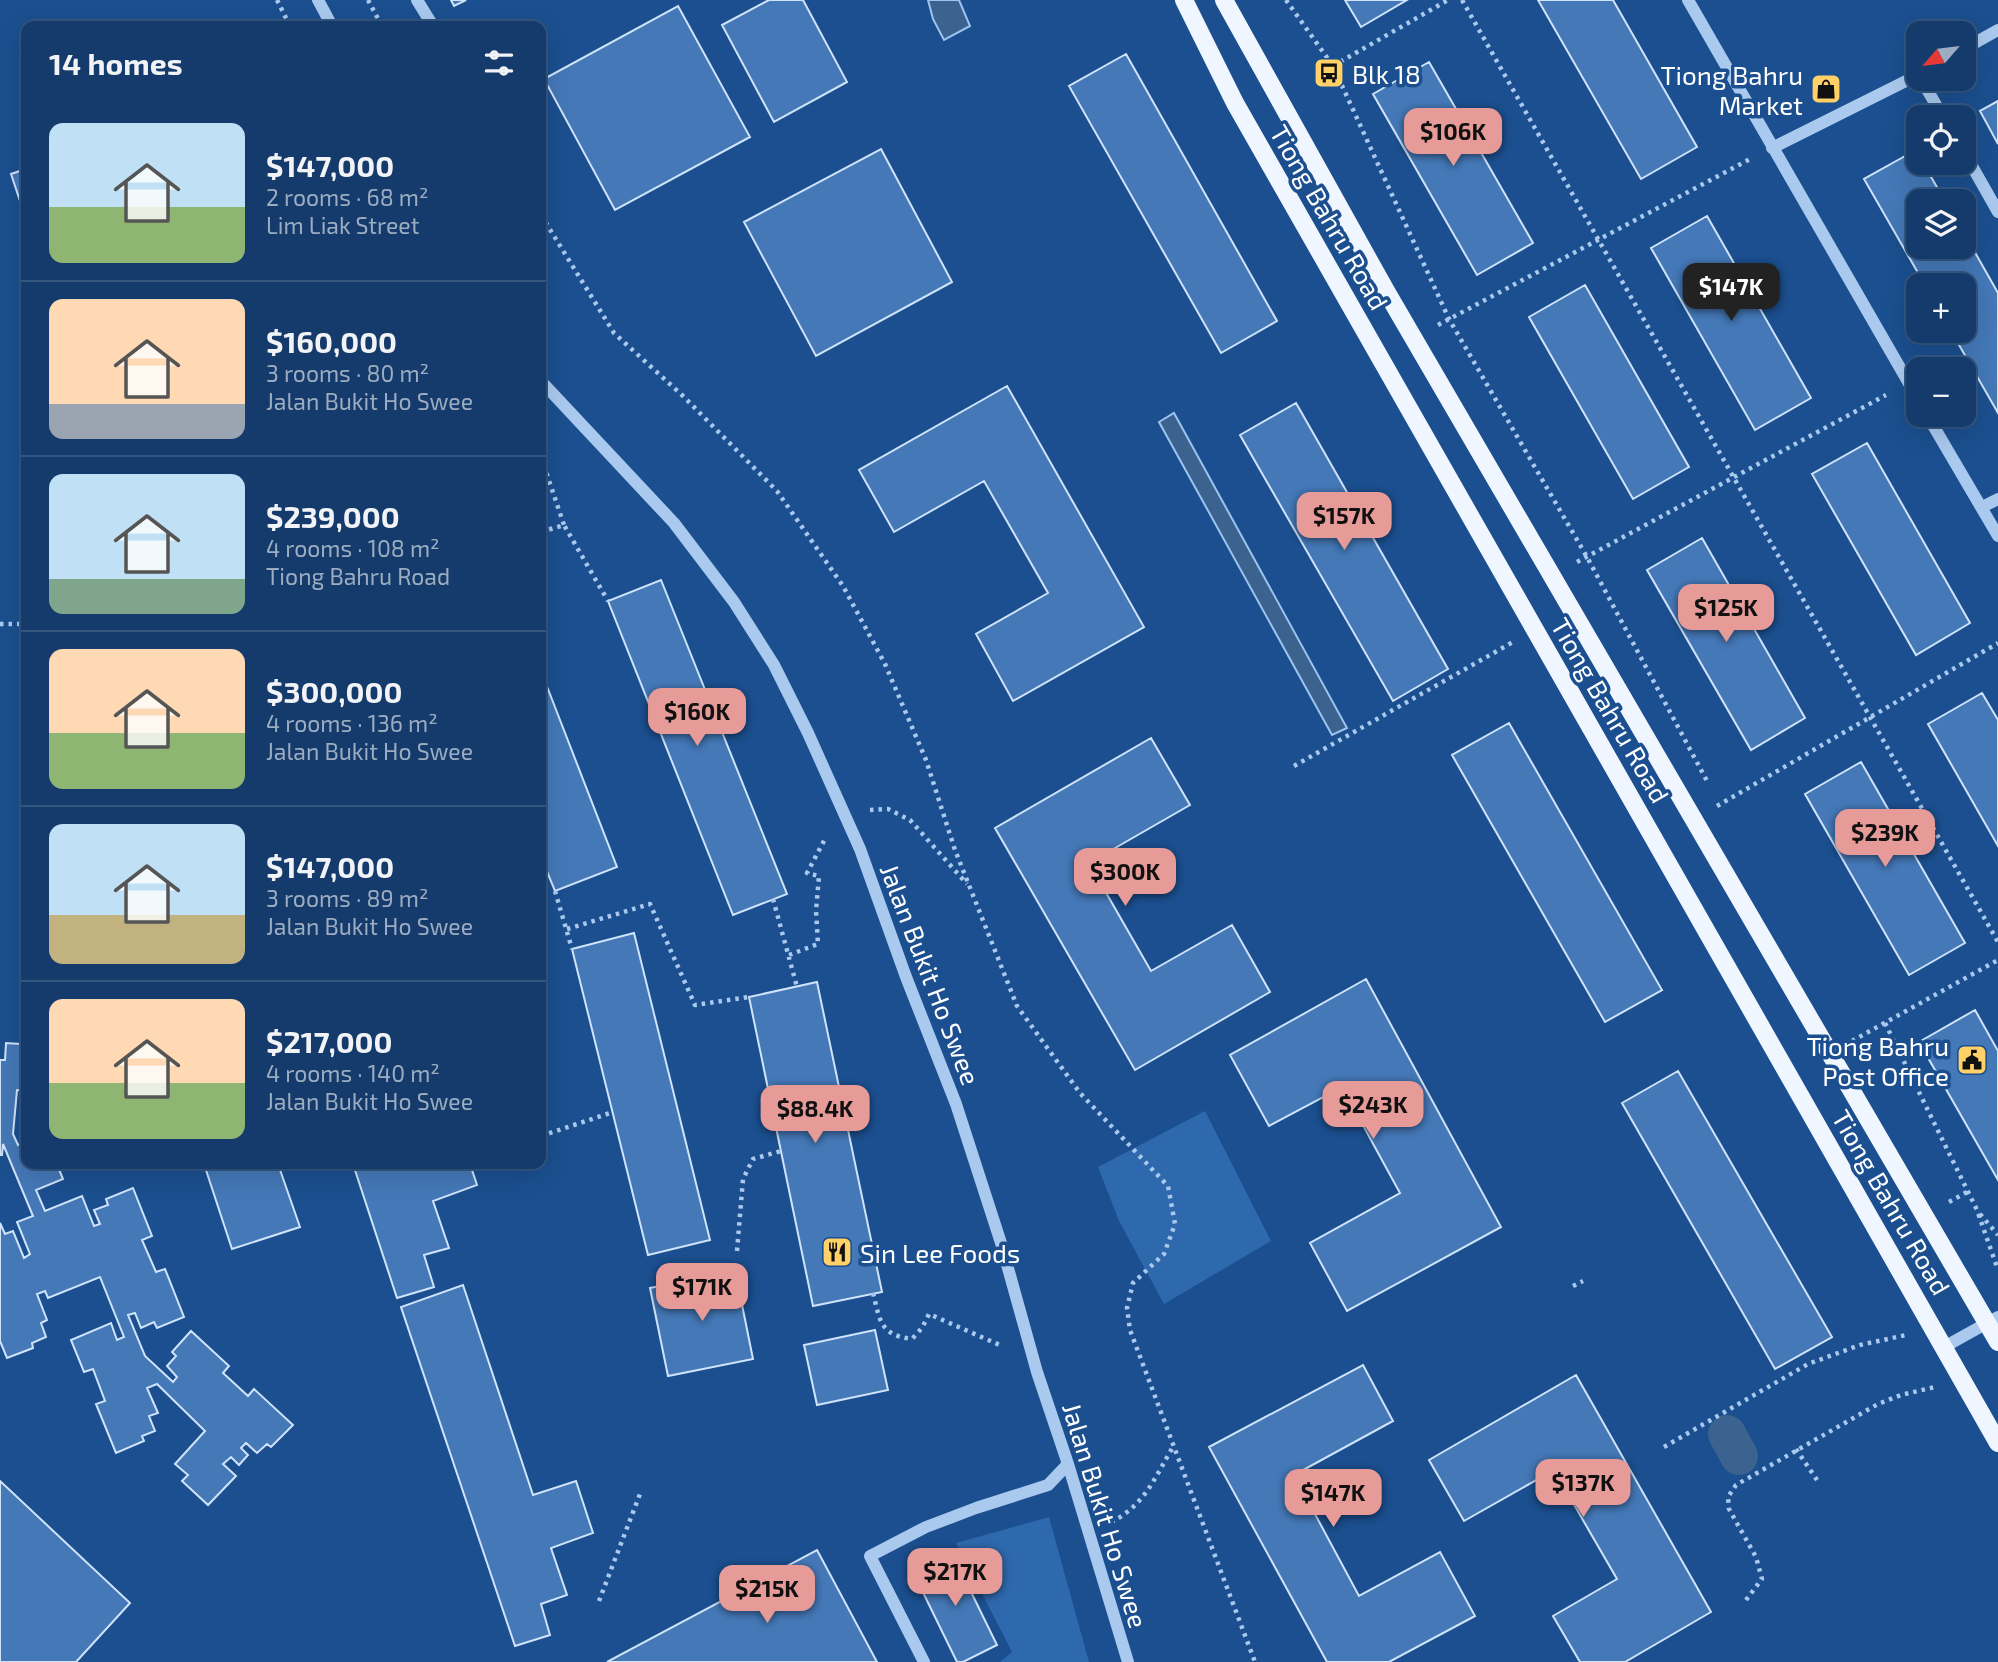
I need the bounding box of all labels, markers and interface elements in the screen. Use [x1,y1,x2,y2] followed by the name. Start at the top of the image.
[1906,21,1976,91] north arrow
[1906,21,1976,427] map controls
[480,44,518,82] icon: filters
[49,45,183,81] text: 14 homes
[1312,56,1346,90] bus stop icon: Blk 18
[1352,58,1421,89] place label: Blk 18
[1661,59,1803,120] place label: Tiong Bahru Market
[1809,72,1843,106] shop icon: Tiong Bahru Market
[1906,105,1976,175] button: locate
[1404,108,1502,168] pin: $106K
[1420,117,1486,145] text: $106K
[1265,119,1395,315] street label: Tiong Bahru Road
[266,147,394,183] text: $147,000
[105,151,189,235] icon: home
[266,183,429,211] text: 2 rooms · 68 m²
[1906,189,1976,259] button: layers
[266,211,419,239] text: Lim Liak Street
[1682,264,1780,323] pin: $147K
[1699,272,1763,300] text: $147K
[1906,273,1976,343] button: +
[266,323,397,359] text: $160,000
[105,327,189,411] icon: home
[1906,357,1976,427] button: −
[266,359,429,387] text: 3 rooms · 80 m²
[266,387,473,415] text: Jalan Bukit Ho Swee
[1295,492,1393,552] pin: $157K
[266,498,400,534] text: $239,000
[1313,501,1375,529] text: $157K
[105,502,189,586] icon: home
[266,534,440,562] text: 4 rooms · 108 m²
[266,562,450,590] text: Tiong Bahru Road
[1677,584,1775,644] pin: $125K
[1694,593,1758,621] text: $125K
[1546,612,1676,808] street label: Tiong Bahru Road
[266,673,402,709] text: $300,000
[105,677,189,761] icon: home
[648,688,746,748] pin: $160K
[664,697,730,725] text: $160K
[266,709,438,737] text: 4 rooms · 136 m²
[266,737,473,765] text: Jalan Bukit Ho Swee
[1836,810,1934,869] pin: $239K
[1851,818,1919,846] text: $239K
[266,848,394,884] text: $147,000
[1076,848,1174,908] pin: $300K
[105,852,189,936] icon: home
[1090,857,1160,885] text: $300K
[875,859,987,1089] street label: Jalan Bukit Ho Swee
[266,884,428,912] text: 3 rooms · 89 m²
[266,912,473,940] text: Jalan Bukit Ho Swee
[266,1023,392,1059] text: $217,000
[105,1027,189,1111] icon: home
[1807,1030,1949,1091] place label: Tiong Bahru Post Office
[1955,1043,1989,1077] public building icon: Tiong Bahru Post Office
[266,1059,440,1087] text: 4 rooms · 140 m²
[1324,1082,1422,1141] pin: $243K
[758,1086,872,1145] pin: $88.4K
[266,1087,473,1115] text: Jalan Bukit Ho Swee
[1339,1090,1407,1118] text: $243K
[777,1094,853,1122] text: $88.4K
[1827,1104,1957,1300] street label: Tiong Bahru Road
[820,1235,854,1269] restaurant icon: Sin Lee Foods
[860,1237,1020,1268] place label: Sin Lee Foods
[653,1264,751,1323] pin: $171K
[672,1272,732,1300] text: $171K
[1057,1399,1155,1631] street label: Jalan Bukit Ho Swee
[1534,1460,1632,1519] pin: $137K
[1551,1468,1615,1496] text: $137K
[1284,1470,1382,1529] pin: $147K
[1301,1478,1365,1506] text: $147K
[906,1548,1004,1608] pin: $217K
[923,1557,987,1585] text: $217K
[718,1566,816,1625] pin: $215K
[735,1574,799,1602] text: $215K

